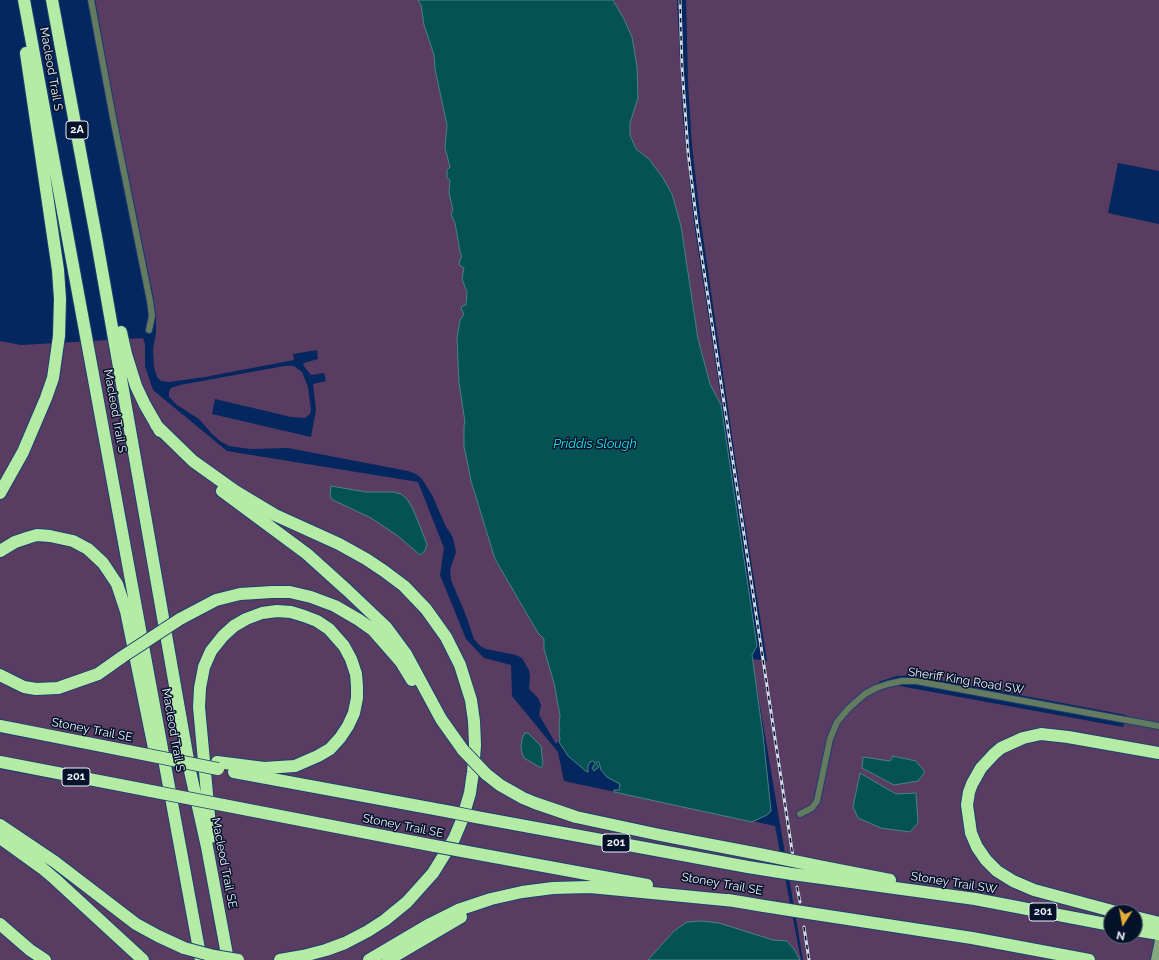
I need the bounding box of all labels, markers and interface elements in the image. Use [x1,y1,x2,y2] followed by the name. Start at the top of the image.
[37,26,65,112] street label: Macleod Trail S
[66,121,88,139] road number: 2A
[101,368,129,454] street label: Macleod Trail S
[553,436,637,452] water label: Priddis Slough
[907,665,1025,697] street label: Sheriff King Road SW
[159,687,187,773] street label: Macleod Trail S
[50,715,134,745] street label: Stoney Trail SE
[62,768,90,786] road number: 201
[361,811,445,841] street label: Stoney Trail SE
[208,816,240,910] street label: Macleod Trail SE
[602,834,630,852] road number: 201
[910,869,998,897] street label: Stoney Trail SW
[680,870,764,898] street label: Stoney Trail SE
[1029,903,1057,921] road number: 201
[1103,904,1143,944] north arrow
[1115,928,1126,942] text: N

